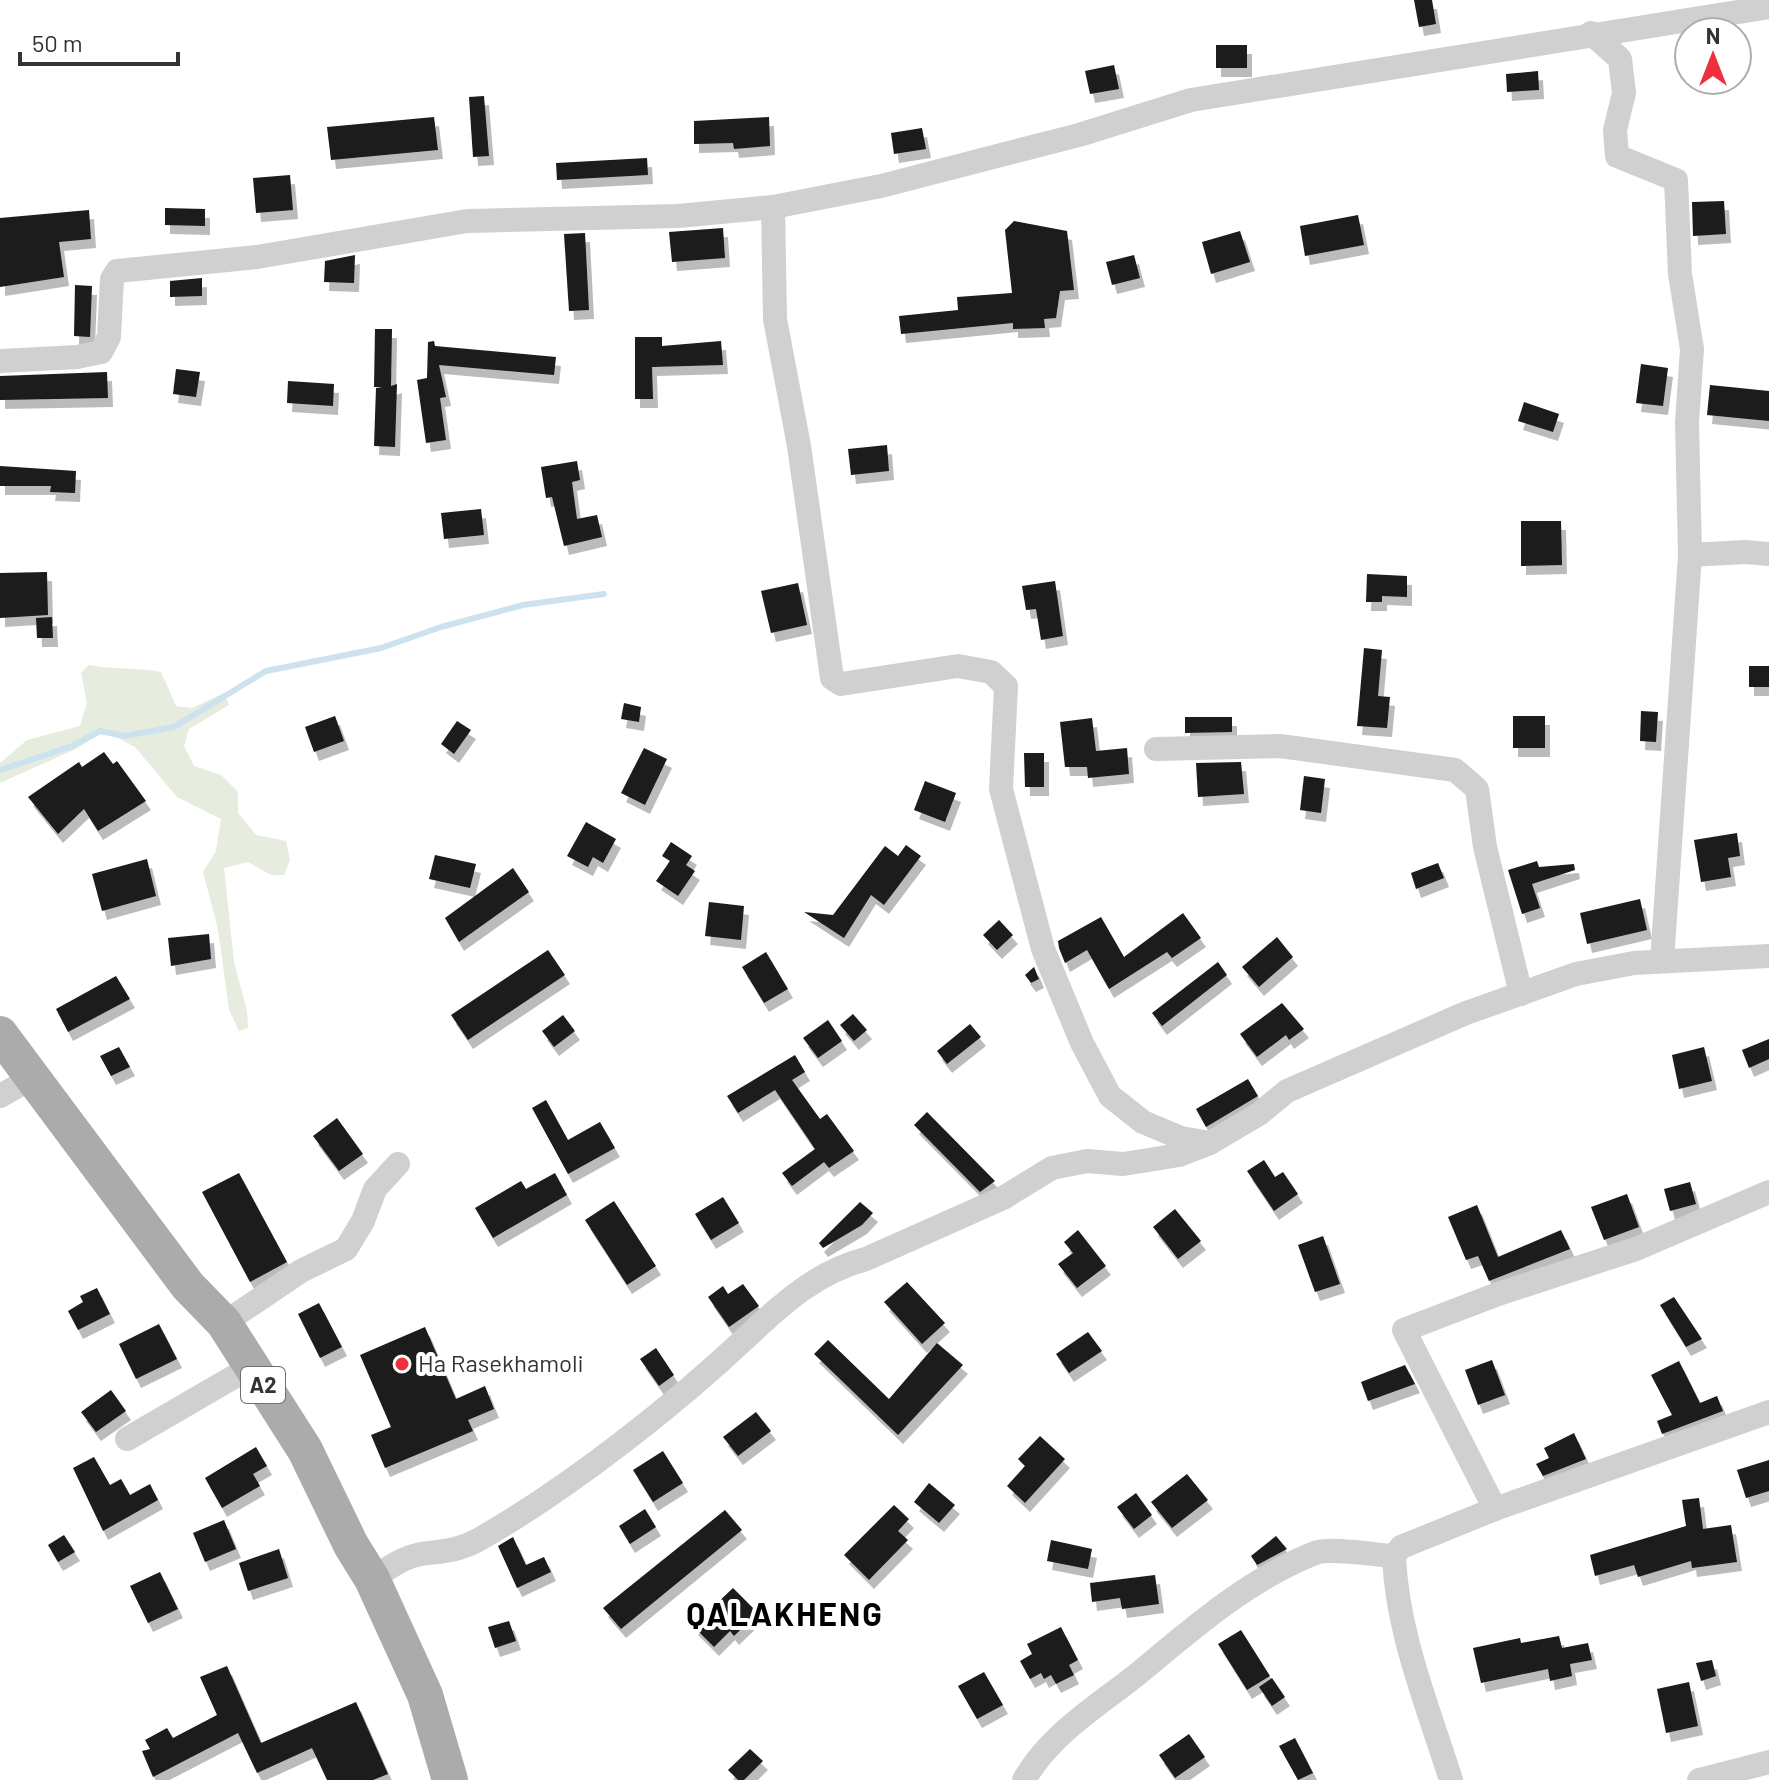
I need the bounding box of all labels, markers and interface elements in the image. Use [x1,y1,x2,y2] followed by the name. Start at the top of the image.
[20,16,178,66] scale bar
[1673,16,1753,96] north arrow
[1706,22,1720,48] text: N
[32,28,83,57] text: 50 m
[418,1348,584,1377] place label: Ha Rasekhamoli
[393,1355,411,1373] marker: Ha Rasekhamoli
[241,1367,285,1403] road number: A2
[686,1594,884,1632] district label: QALAKHENG

